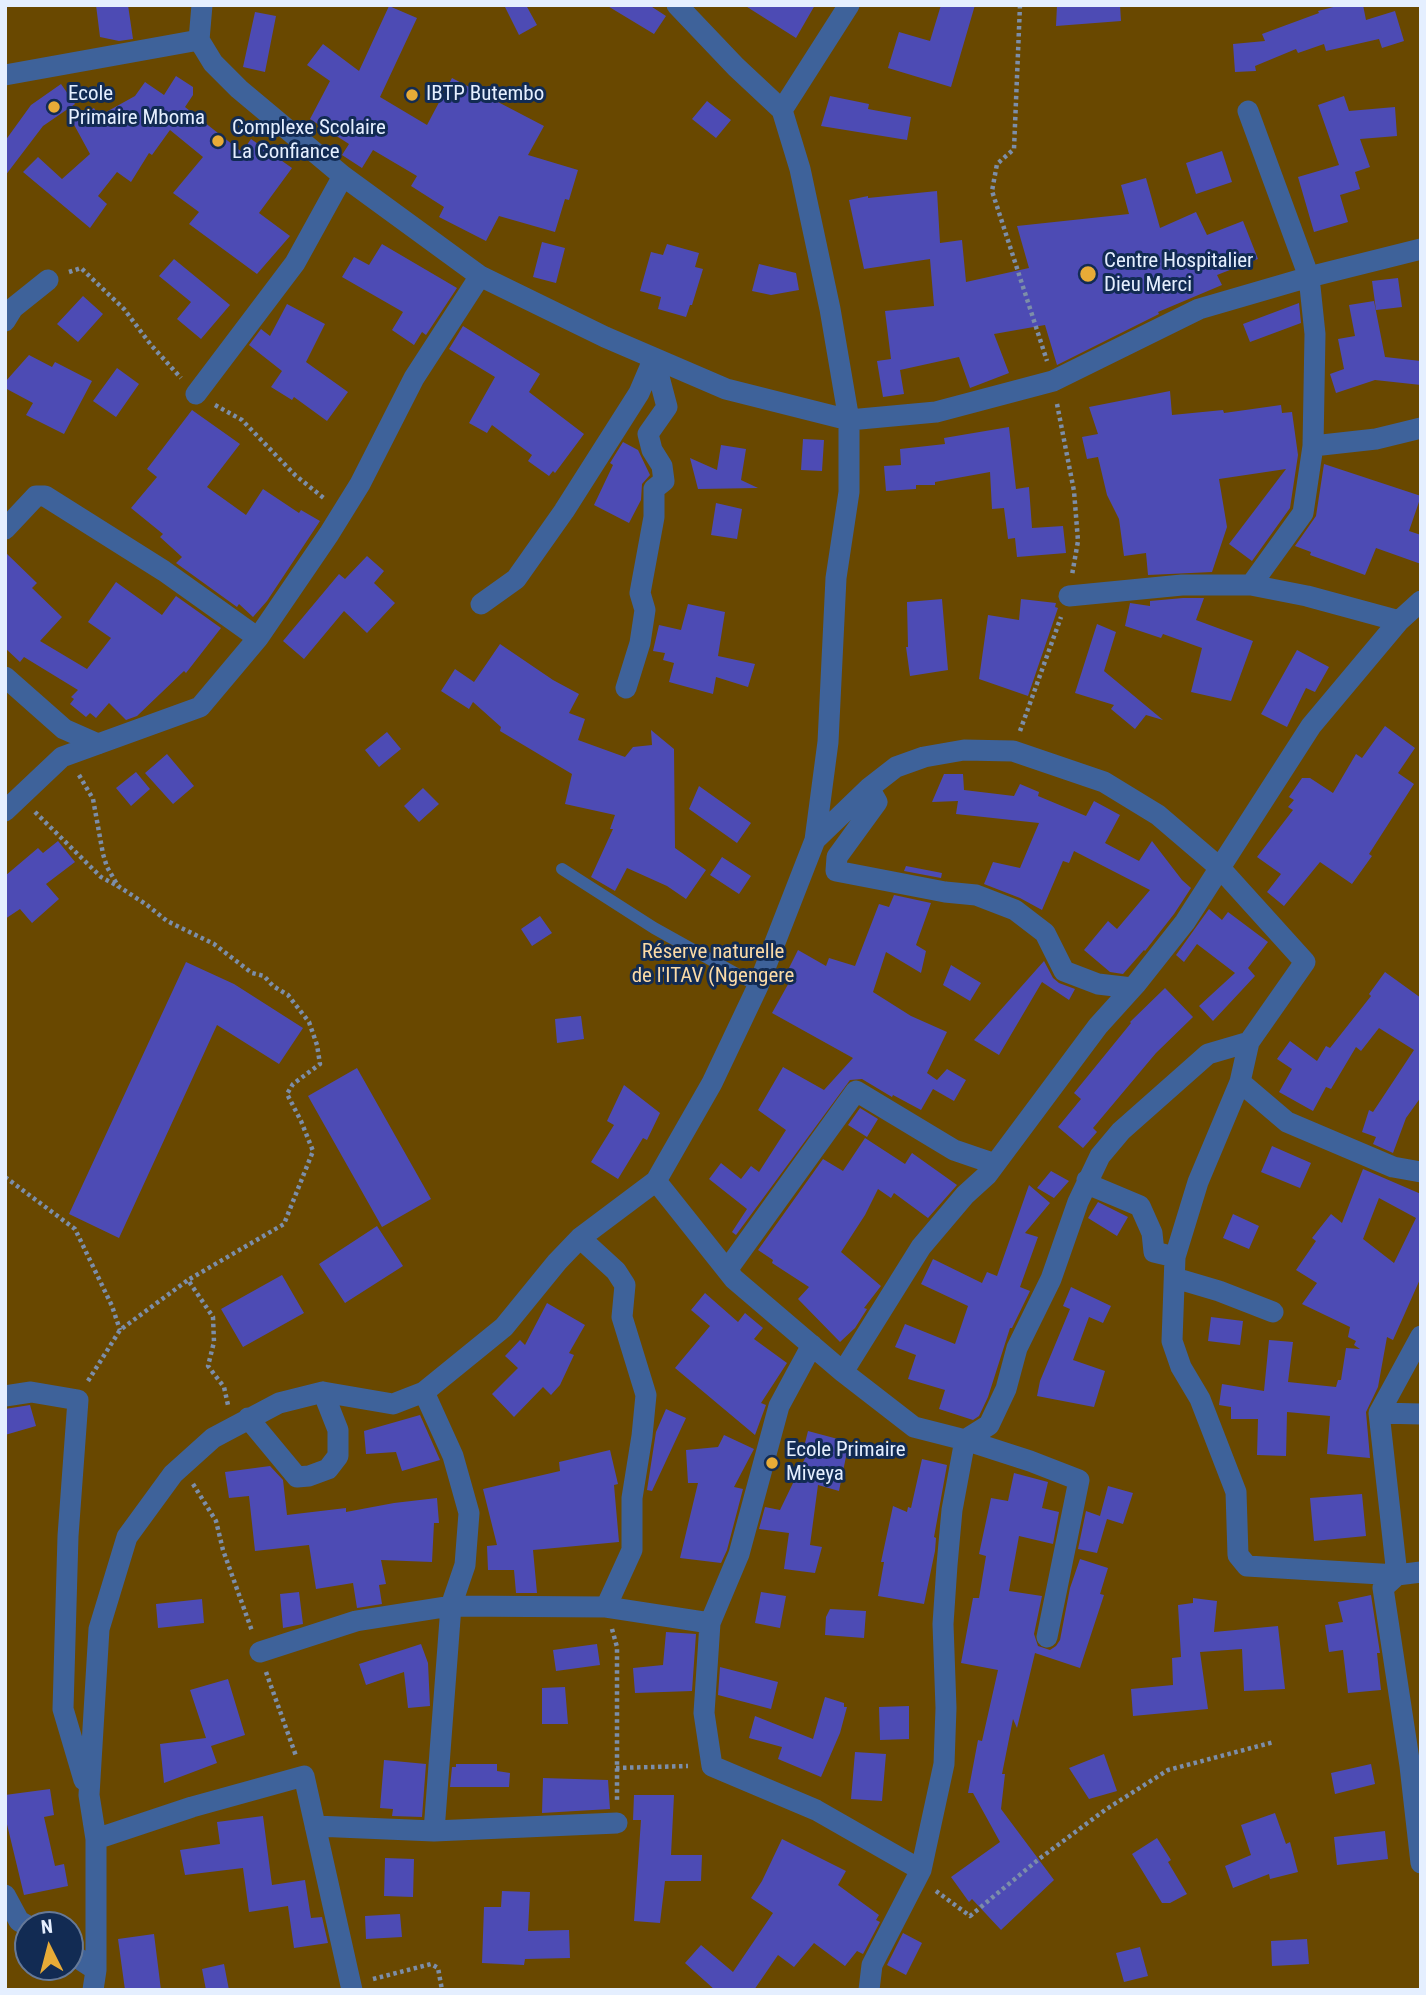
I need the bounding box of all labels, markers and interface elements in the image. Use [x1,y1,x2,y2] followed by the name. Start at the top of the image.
[68,82,205,132] place label: Ecole Primaire Mboma
[426,82,544,108] place label: IBTP Butembo
[404,87,420,103] marker: IBTP Butembo
[46,99,62,115] marker: Ecole Primaire Mboma
[232,116,386,166] place label: Complexe Scolaire La Confiance
[210,133,226,149] marker: Complexe Scolaire La Confiance
[1104,249,1253,299] place label: Centre Hospitalier Dieu Merci
[1078,264,1098,284] marker: Centre Hospitalier Dieu Merci
[632,940,794,990] park label: Réserve naturelle de l'ITAV (Ngengere
[786,1438,906,1488] place label: Ecole Primaire Miveya
[764,1455,780,1471] marker: Ecole Primaire Miveya
[14,1911,84,1981] north arrow
[40,1915,54,1939] text: N

